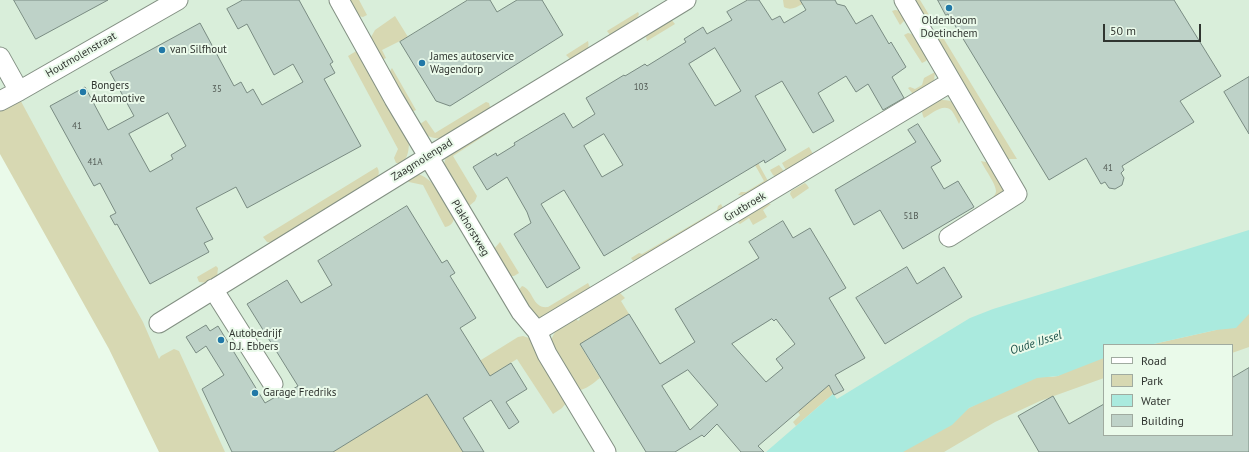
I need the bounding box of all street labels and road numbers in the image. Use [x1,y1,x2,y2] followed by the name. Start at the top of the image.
[43,29,119,81] street label: Houtmolenstraat
[389,136,455,184] street label: Zaagmolenpad
[722,189,768,225] street label: Grutbroek
[448,197,492,259] street label: Plakhorstweg

